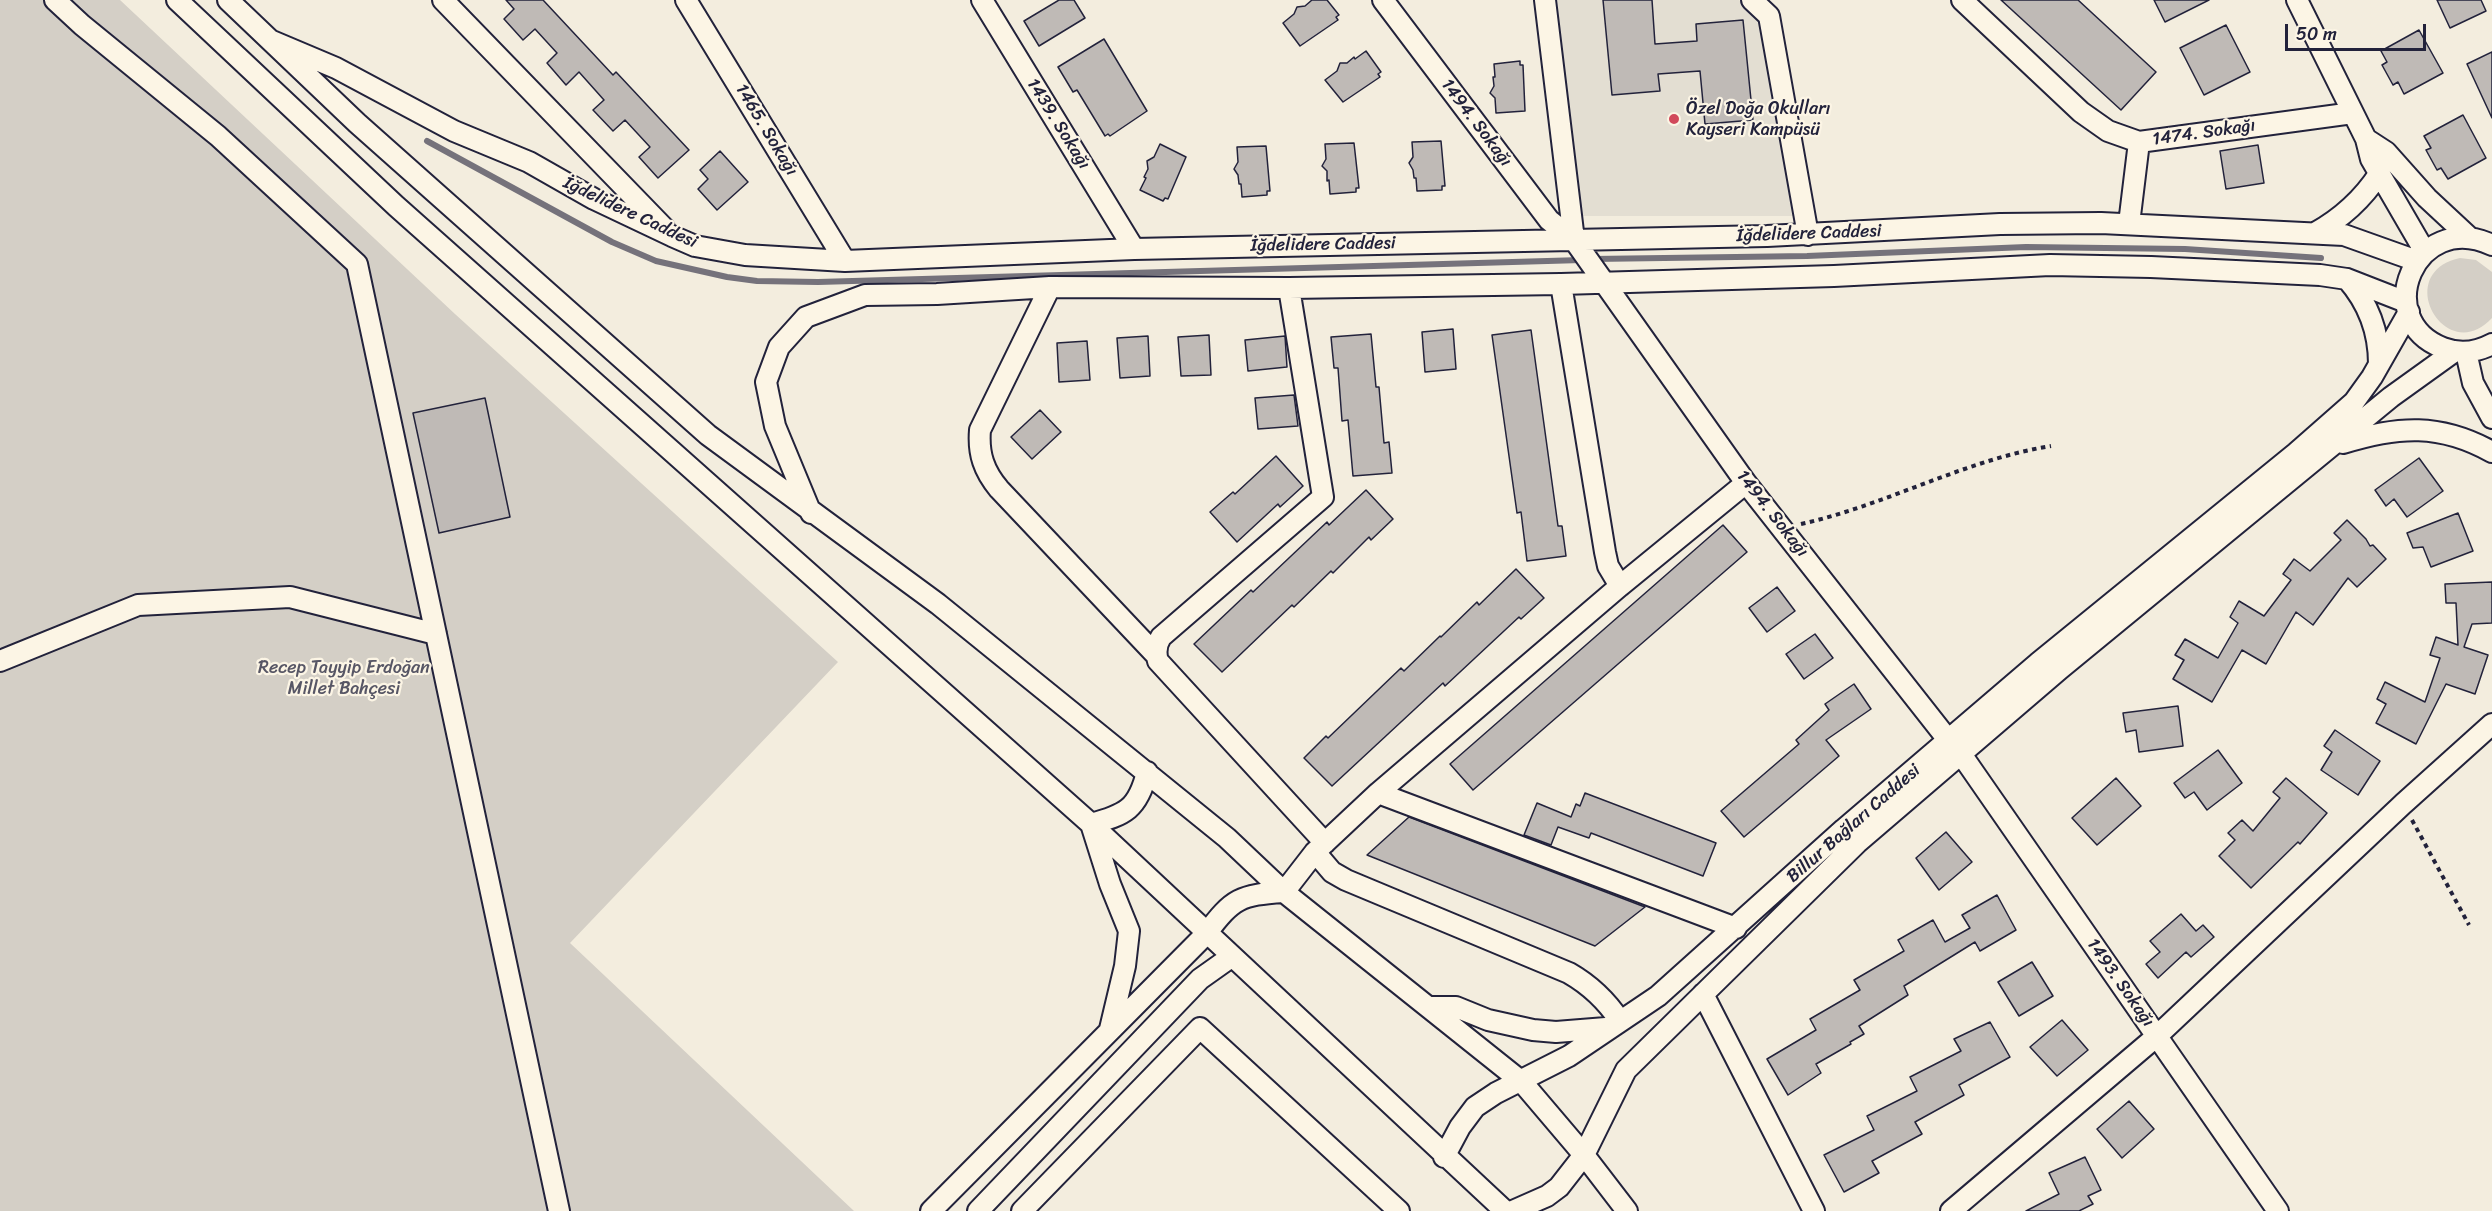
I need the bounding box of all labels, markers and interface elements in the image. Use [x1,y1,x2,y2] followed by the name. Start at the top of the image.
[2288,12,2429,50] scale bar
[2296,18,2337,50] text: 50 m
[1022,75,1094,173] street label: 1439. Sokağı
[1436,75,1516,171] street label: 1494. Sokağı
[730,80,802,180] street label: 1465. Sokağı
[1686,98,1831,140] place label: Özel Doğa Okulları Kayseri Kampüsü
[1667,112,1681,126] marker: Özel Doğa Okulları Kayseri Kampüsü
[2151,115,2257,151] street label: 1474. Sokağı
[560,172,700,254] street label: İğdelidere Caddesi
[1736,221,1882,247] street label: İğdelidere Caddesi
[1250,233,1396,257] street label: İğdelidere Caddesi
[1731,466,1813,562] street label: 1494. Sokağı
[258,657,430,700] park label: Recep Tayyip Erdoğan Millet Bahçesi
[1783,760,1925,888] street label: Billur Bağları Caddesi
[2082,935,2158,1031] street label: 1493. Sokağı

